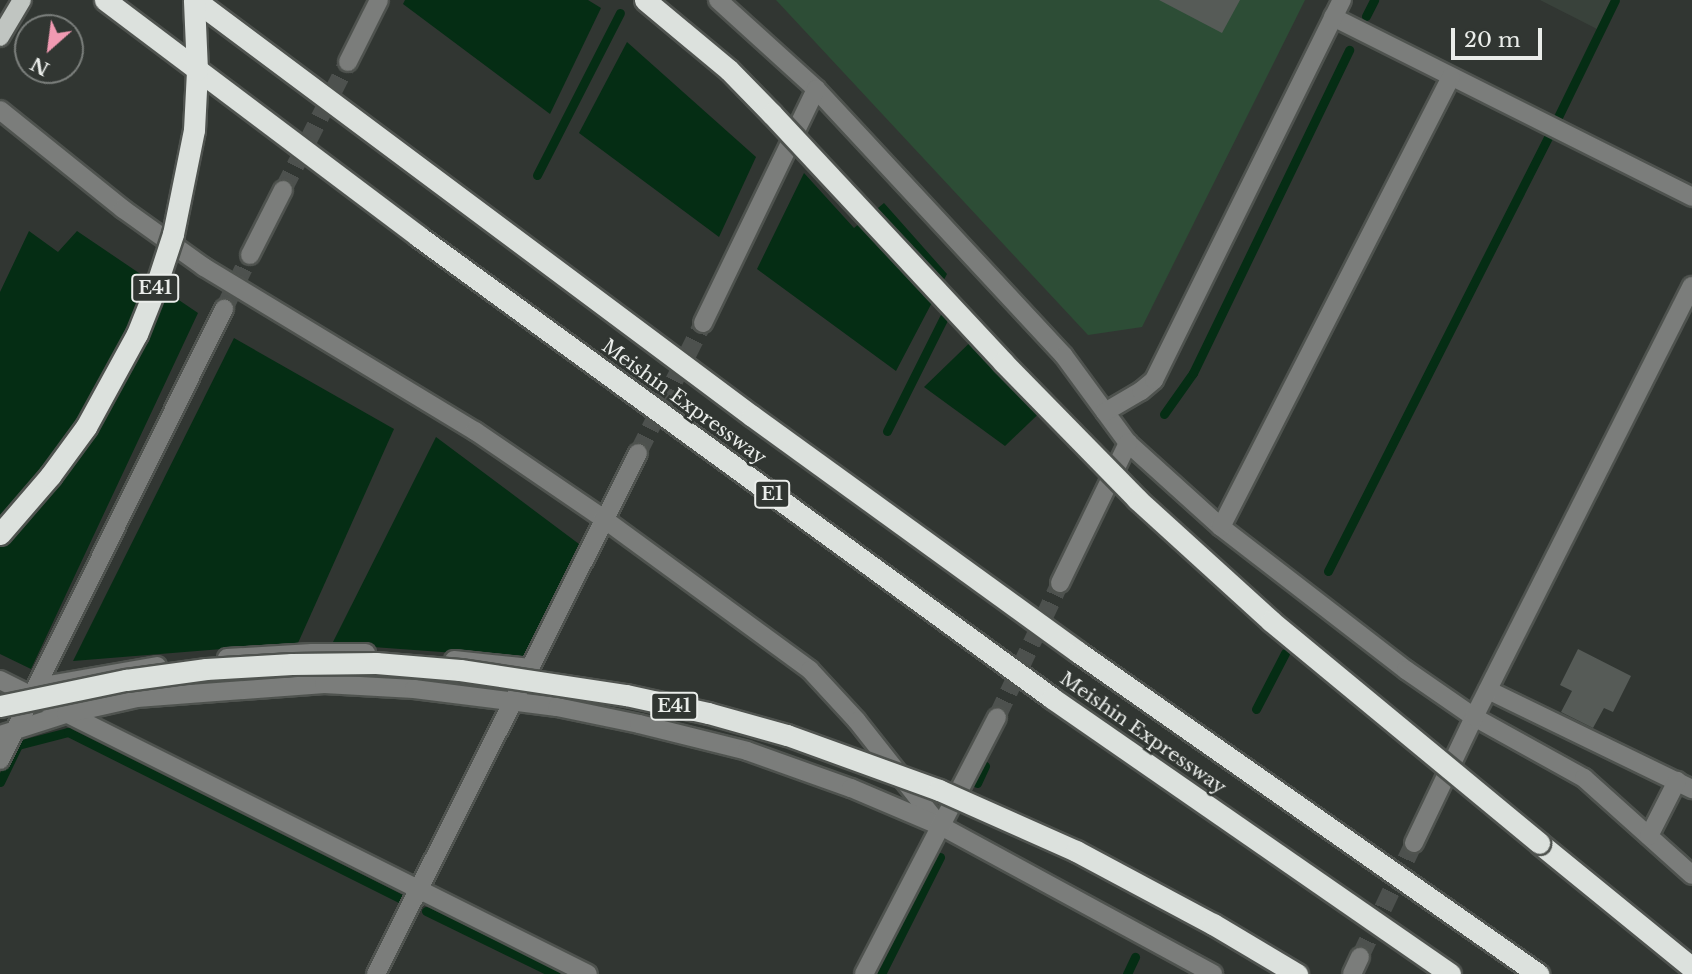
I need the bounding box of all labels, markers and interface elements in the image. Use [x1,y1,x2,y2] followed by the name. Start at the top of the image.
[14,14,84,84] north arrow
[1454,14,1545,58] scale bar
[1464,27,1521,53] text: 20 m
[27,52,53,81] text: N
[130,274,180,302] road number: E41
[597,335,771,469] street label: Meishin Expressway
[753,480,791,508] road number: E1
[1055,667,1231,799] street label: Meishin Expressway
[650,692,698,720] road number: E41

